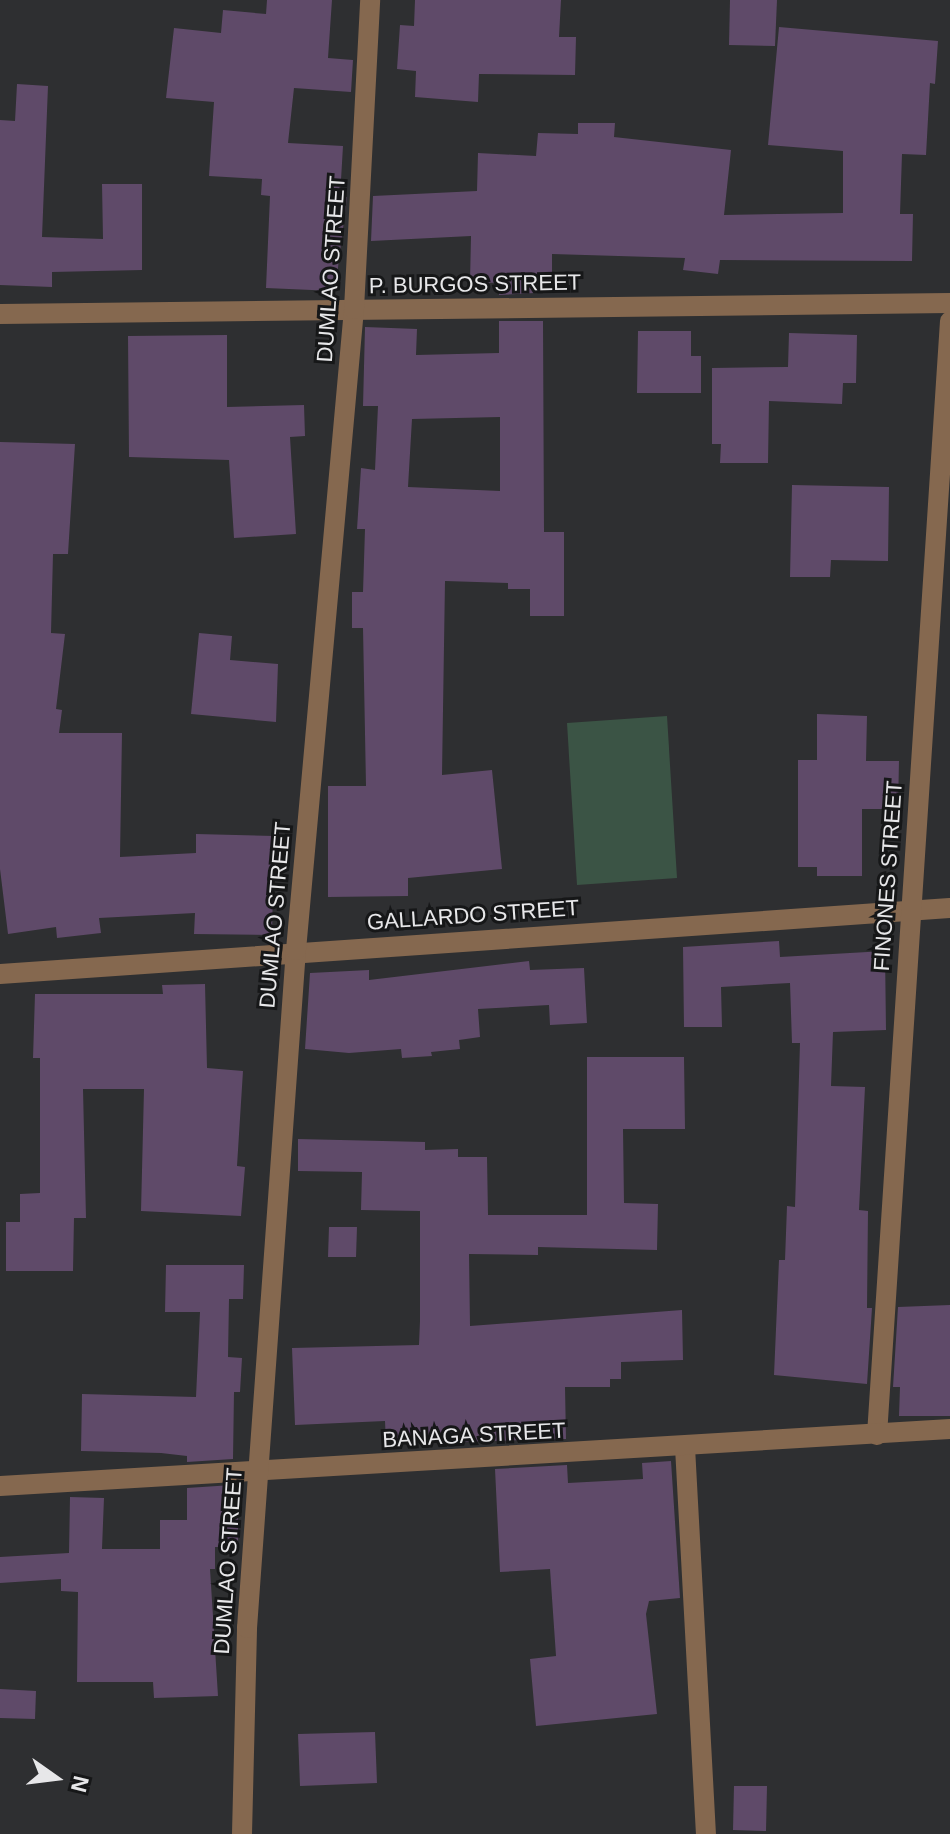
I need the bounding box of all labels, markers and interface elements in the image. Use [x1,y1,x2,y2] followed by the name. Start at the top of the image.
[311,175,351,363] street label: DUMLAO STREET
[369,269,581,299] street label: P. BURGOS STREET
[868,780,908,972] street label: FINONES STREET
[254,821,296,1009] street label: DUMLAO STREET
[366,894,580,936] street label: GALLARDO STREET
[381,1417,567,1453] street label: BANAGA STREET
[208,1467,248,1655] street label: DUMLAO STREET
[16,1738,96,1818] north arrow
[66,1773,94,1795] text: N

